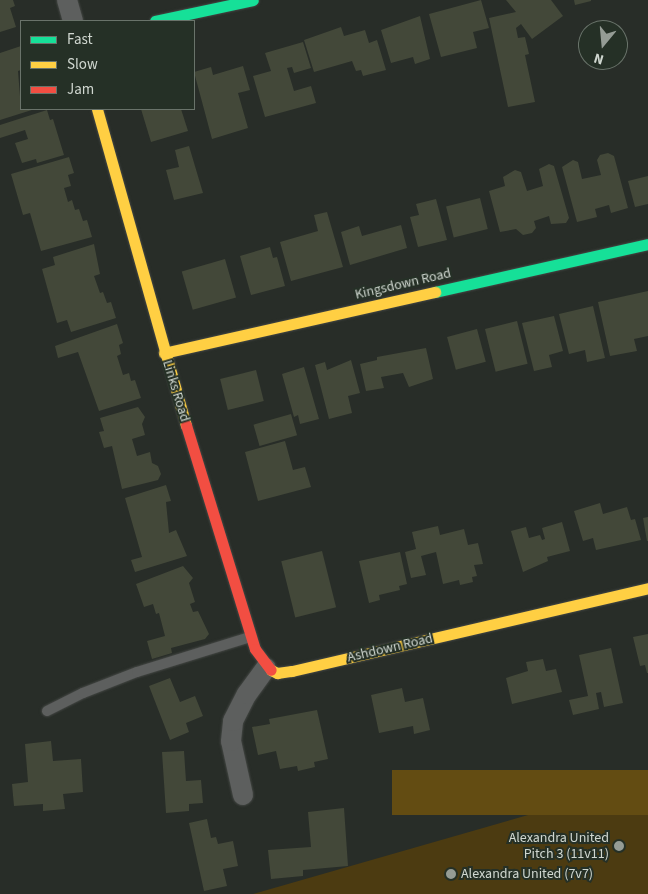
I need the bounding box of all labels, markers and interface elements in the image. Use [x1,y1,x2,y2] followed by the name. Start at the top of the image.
[20,20,195,110] legend
[578,20,628,70] north arrow
[67,29,93,50] text: Fast
[592,47,606,69] text: N
[67,54,98,75] text: Slow
[67,79,94,100] text: Jam
[353,265,453,303] street label: Kingsdown Road
[159,358,193,424] street label: Links Road
[346,630,434,666] street label: Ashdown Road
[509,830,609,862] place label: Alexandra United Pitch 3 (11v11)
[613,840,625,852] marker: Alexandra United Pitch 3 (11v11)
[461,866,593,882] place label: Alexandra United (7v7)
[445,868,457,880] marker: Alexandra United (7v7)

